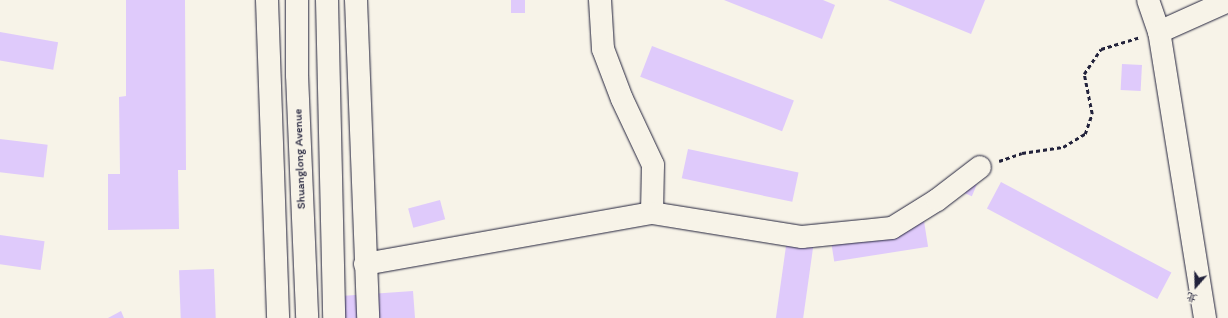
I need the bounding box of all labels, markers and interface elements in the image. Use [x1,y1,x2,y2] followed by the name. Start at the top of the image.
[291,108,309,210] street label: Shuanglong Avenue
[1176,266,1216,306] north arrow
[1184,290,1199,306] text: 北

